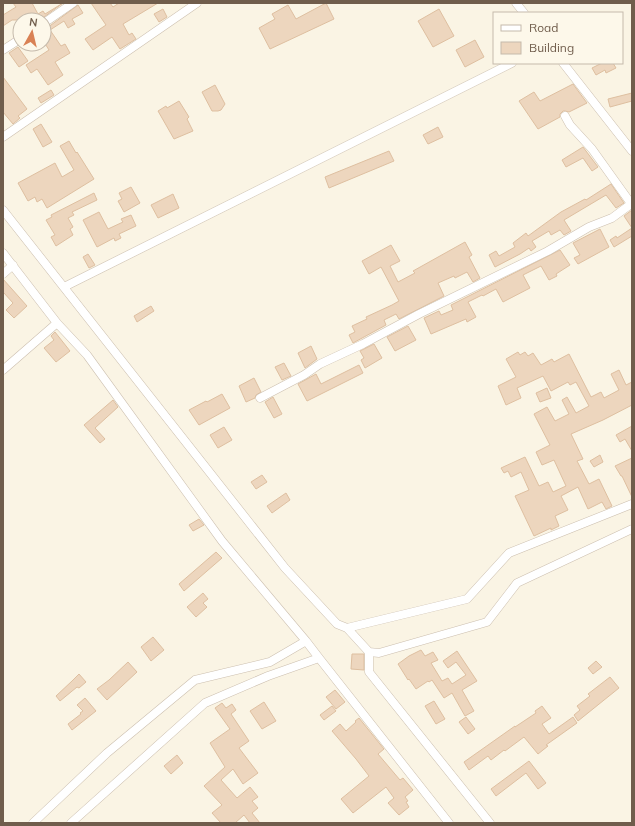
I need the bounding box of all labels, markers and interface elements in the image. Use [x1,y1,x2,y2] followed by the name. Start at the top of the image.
[12,12,52,52] north arrow
[493,12,623,64] legend
[28,15,38,30] text: N
[529,20,558,35] text: Road
[529,40,574,55] text: Building

